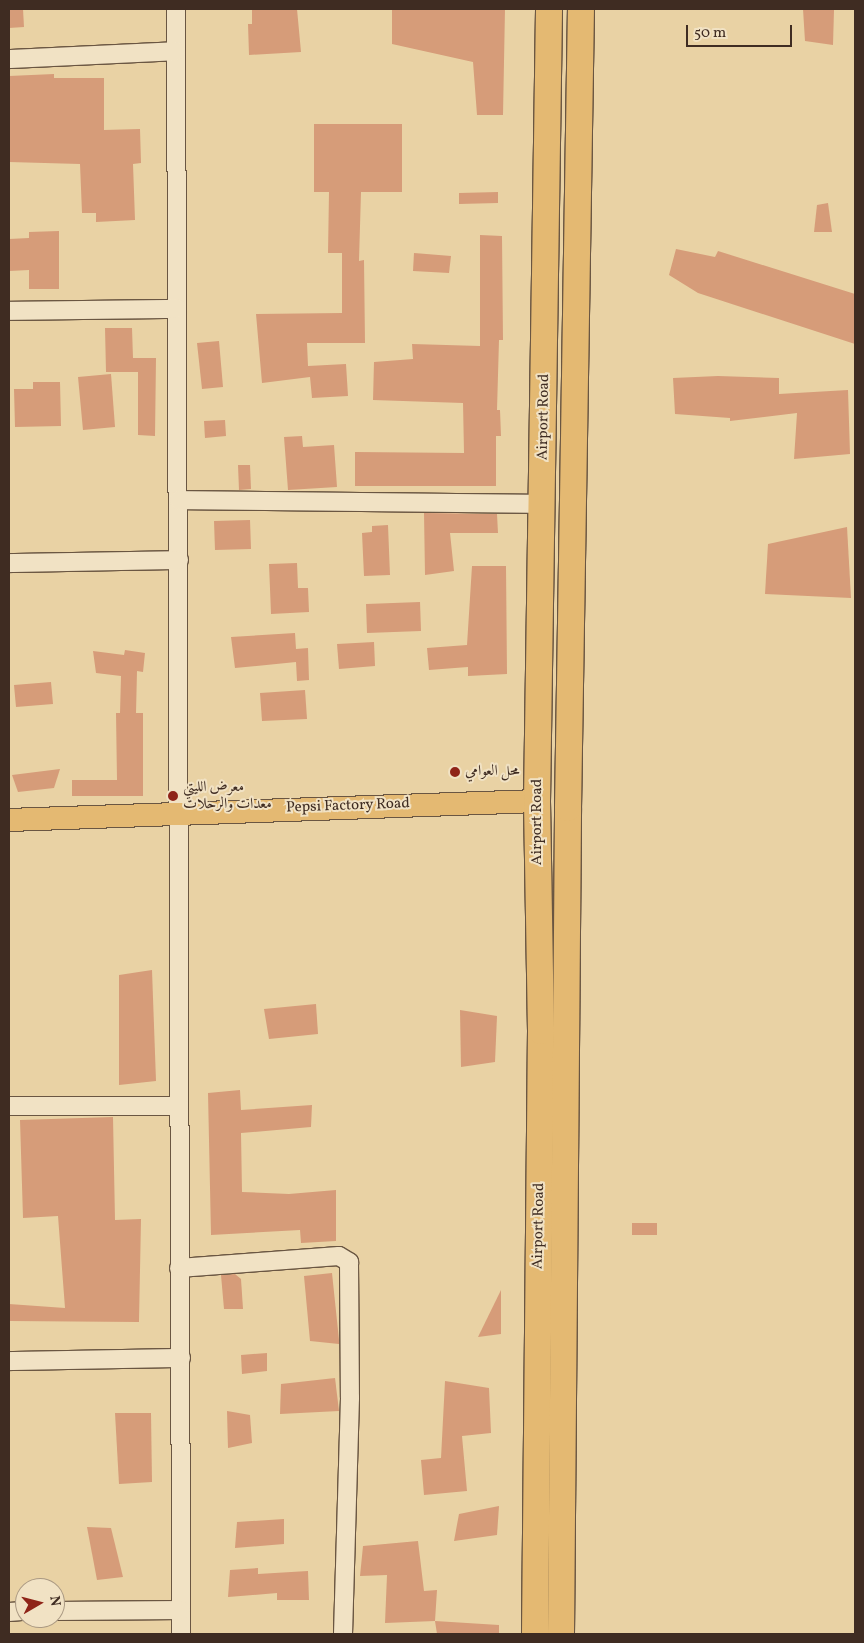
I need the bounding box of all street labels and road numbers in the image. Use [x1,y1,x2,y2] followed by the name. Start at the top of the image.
[534,374,554,460] street label: Airport Road
[529,779,547,865] street label: Airport Road
[286,795,410,817] street label: Pepsi Factory Road
[529,1183,549,1269] street label: Airport Road

